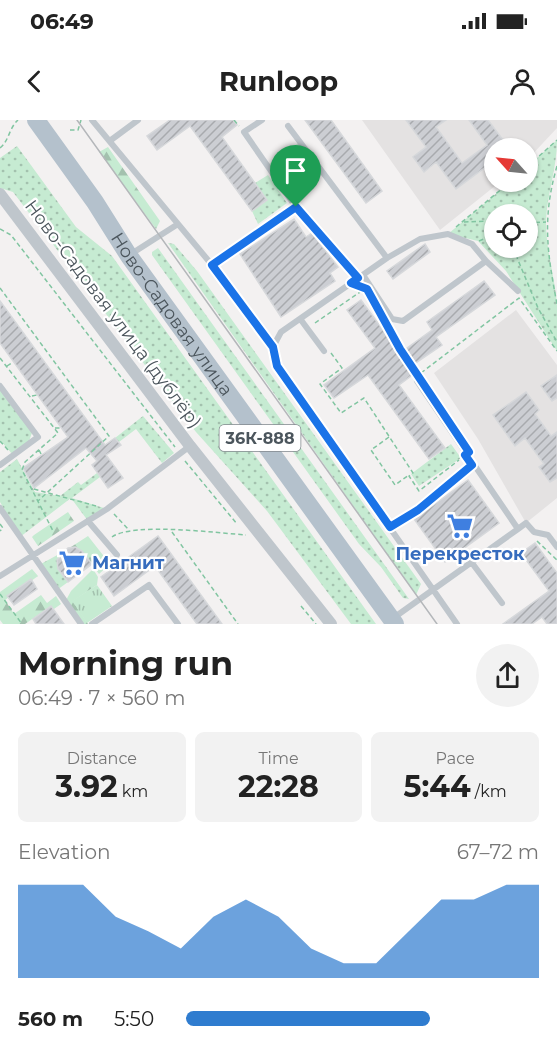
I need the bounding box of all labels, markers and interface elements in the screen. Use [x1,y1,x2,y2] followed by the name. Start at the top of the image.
[30,8,94,35] text: 06:49
[18,65,51,98] icon: back
[219,65,338,98] text: Runloop
[506,65,539,98] icon: person
[484,138,538,192] north arrow
[484,138,538,258] map controls
[270,145,321,207] pin
[279,154,312,187] icon: arrive
[20,196,206,432] street label: Ново-Садовая улица (дублёр)
[484,204,538,258] button: locate
[107,228,237,400] street label: Ново-Садовая улица
[220,425,300,451] road number: 36К-888
[445,511,475,541] supermarket icon: Перекресток
[395,543,525,565] place label: Перекресток
[57,548,87,578] supermarket icon: Магнит
[92,552,165,574] place label: Магнит
[18,643,233,683] text: Morning run
[476,644,539,707] button: share
[18,686,185,710] text: 06:49 · 7 × 560 m
[67,749,137,768] text: Distance
[258,749,299,768] text: Time
[436,749,475,768] text: Pace
[55,768,118,805] text: 3.92
[238,768,319,805] text: 22:28
[404,768,471,805] text: 5:44
[118,782,148,801] text: km
[471,782,507,801] text: /km
[18,840,110,864] text: Elevation
[457,840,539,864] text: 67–72 m
[18,1007,83,1031] text: 560 m
[114,1007,154,1031] text: 5:50

